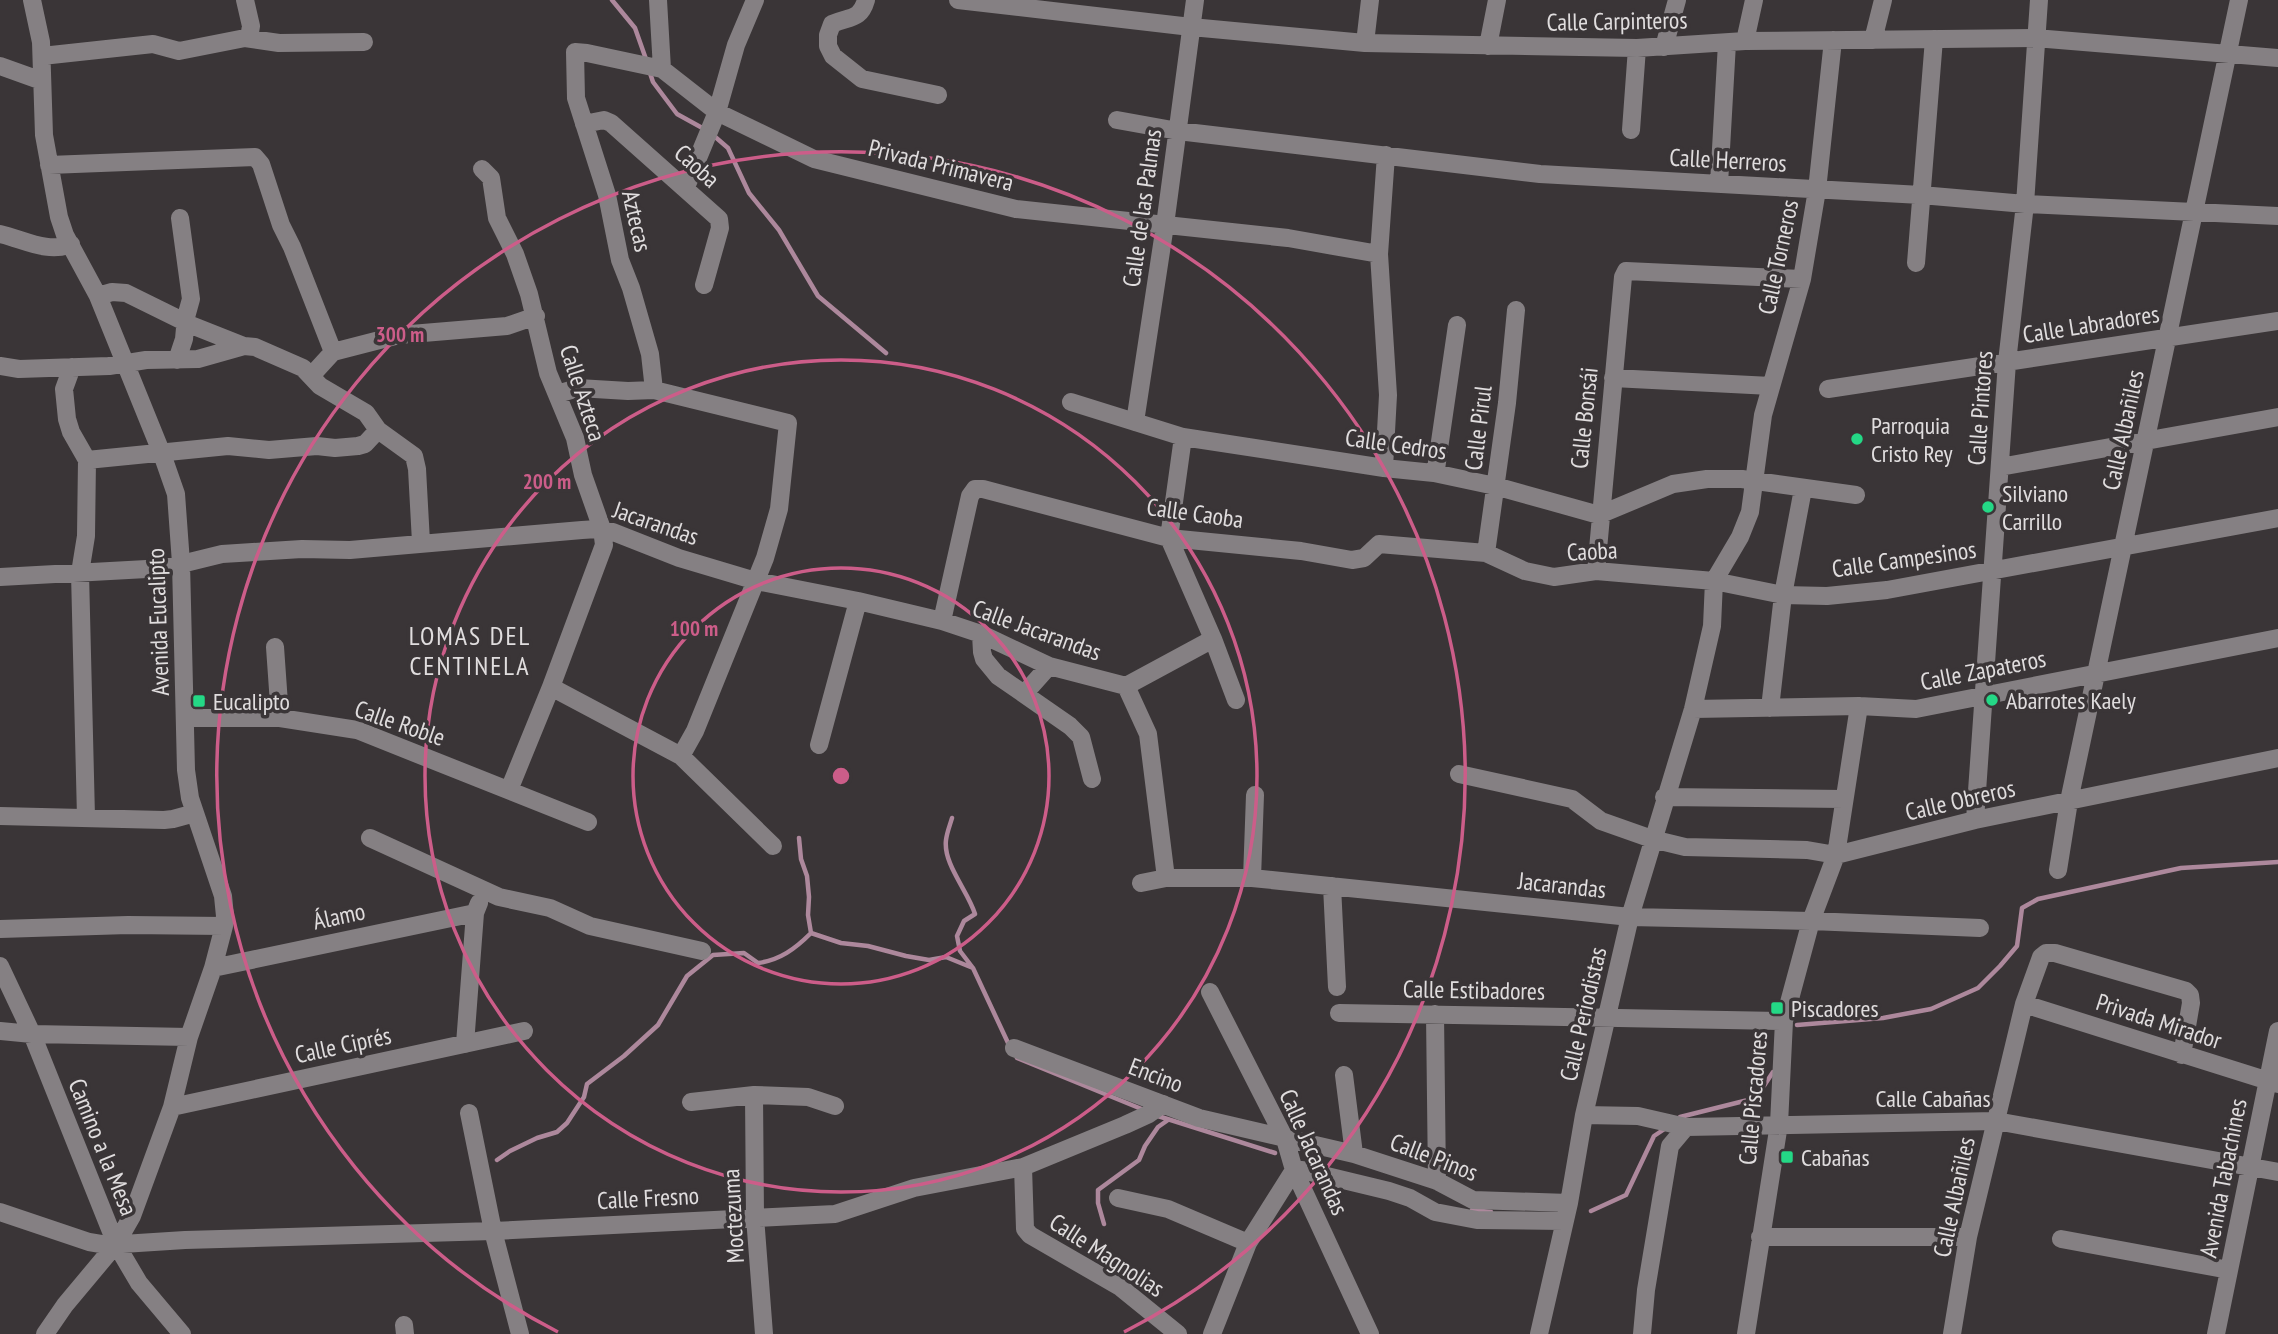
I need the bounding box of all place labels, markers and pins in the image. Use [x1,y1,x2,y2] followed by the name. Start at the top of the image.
[1871,410,1953,469] place label: Parroquia Cristo Rey
[1849,431,1865,447] marker: Parroquia Cristo Rey
[2002,478,2068,537] place label: Silviano Carrillo
[1980,499,1996,515] marker: Silviano Carrillo
[2006,685,2136,716] place label: Abarrotes Kaely
[213,686,290,717] place label: Eucalipto
[1984,692,2000,708] marker: Abarrotes Kaely
[191,693,207,709] marker: Eucalipto
[829,764,853,788] centre of rings
[1791,993,1879,1024] place label: Piscadores
[1769,1000,1785,1016] marker: Piscadores
[1801,1142,1870,1173] place label: Cabañas
[1779,1149,1795,1165] marker: Cabañas

